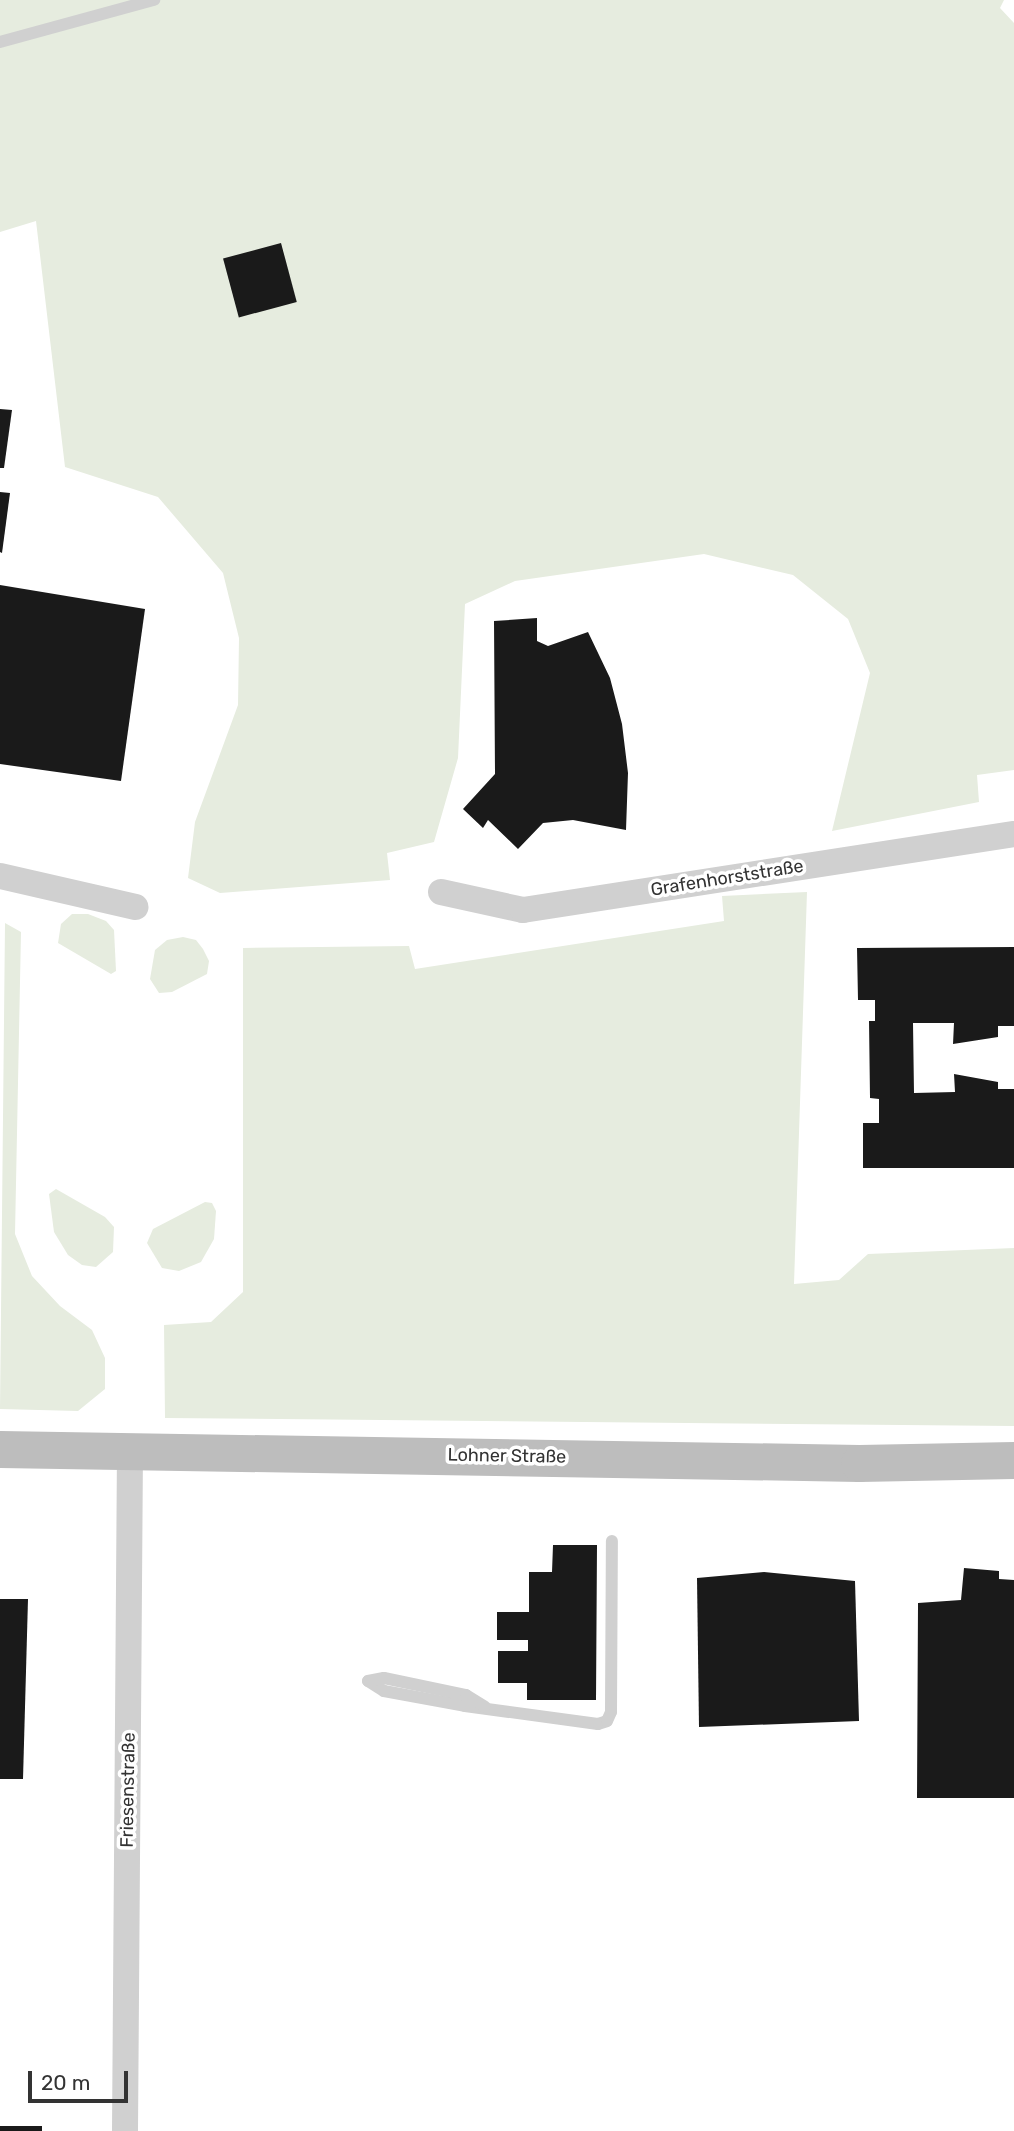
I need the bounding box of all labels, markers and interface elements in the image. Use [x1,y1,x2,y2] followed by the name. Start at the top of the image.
[649,855,805,901] street label: Grafenhorststraße
[447,1444,567,1468] street label: Lohner Straße
[116,1732,140,1848] street label: Friesenstraße
[32,2058,131,2102] scale bar
[41,2070,90,2095] text: 20 m

